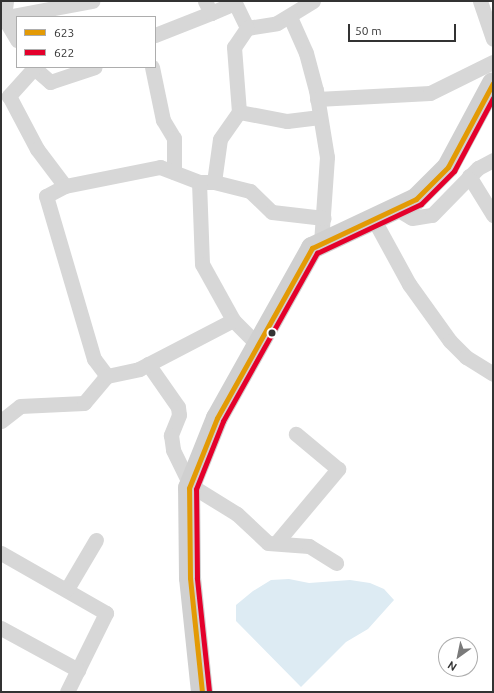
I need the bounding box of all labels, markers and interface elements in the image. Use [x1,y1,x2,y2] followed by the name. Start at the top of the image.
[16,16,156,68] legend
[350,16,458,42] scale bar
[355,24,382,37] text: 50 m
[54,26,74,39] text: 623
[54,46,74,59] text: 622
[267,328,277,338] unlabelled marker
[438,637,478,677] north arrow
[445,659,459,673] text: N

